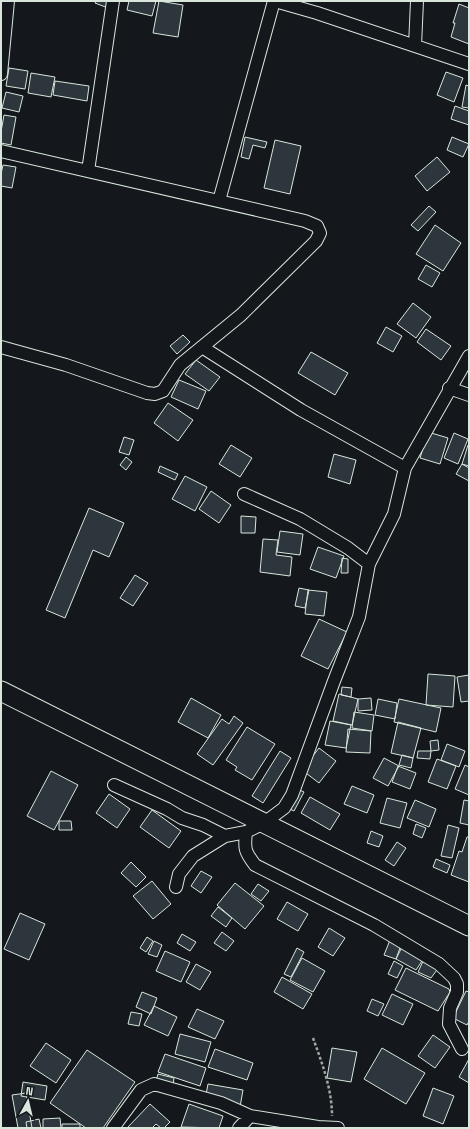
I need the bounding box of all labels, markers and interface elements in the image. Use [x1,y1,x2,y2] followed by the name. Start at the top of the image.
[8,1081,48,1121] north arrow
[25,1084,34,1099] text: N

